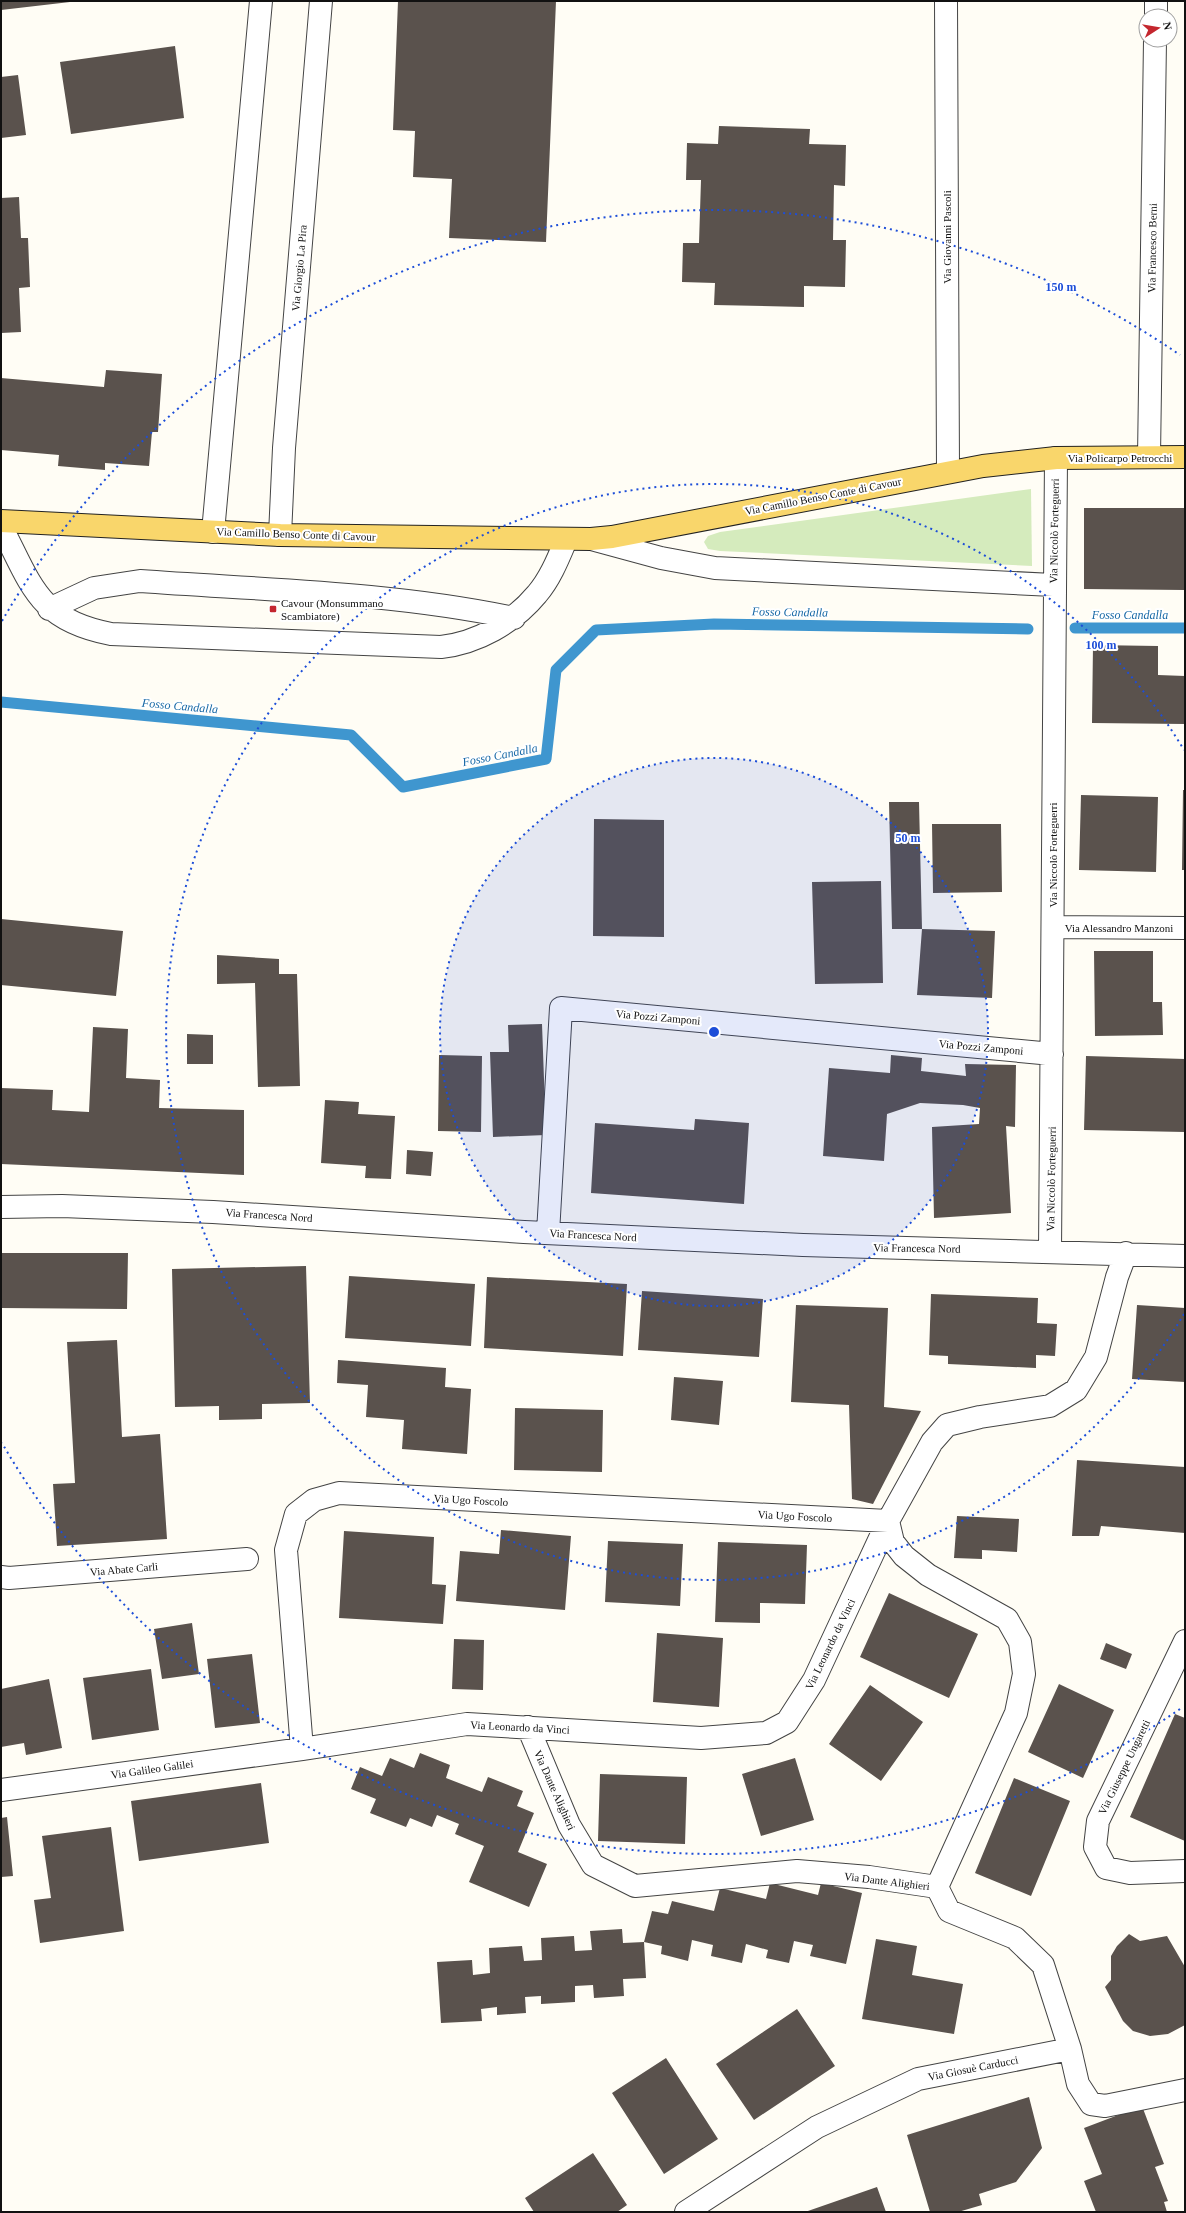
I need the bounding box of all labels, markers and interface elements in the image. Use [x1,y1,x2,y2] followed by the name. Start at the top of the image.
[1138,8,1178,48] north arrow
[1161,21,1174,31] text: N
[941,190,953,284] street label: Via Giovanni Pascoli
[1145,203,1159,293] street label: Via Francesco Berni
[289,224,309,312] street label: Via Giorgio La Pira
[1046,280,1077,294] text: 150 m
[1068,452,1172,464] street label: Via Policarpo Petrocchi
[744,475,903,517] street label: Via Camillo Benso Conte di Cavour
[1047,478,1061,584] street label: Via Niccolò Forteguerri
[216,525,376,543] street label: Via Camillo Benso Conte di Cavour
[281,597,384,623] place label: Cavour (Monsummano Scambiatore)
[268,604,278,614] marker: Cavour (Monsummano Scambiatore)
[751,604,828,620] water label: Fosso Candalla
[1091,608,1168,622] water label: Fosso Candalla
[1086,638,1117,652] text: 100 m
[140,696,219,716] water label: Fosso Candalla
[460,741,539,769] water label: Fosso Candalla
[1047,802,1059,908] street label: Via Niccolò Forteguerri
[896,831,921,845] text: 50 m
[1065,922,1173,934] street label: Via Alessandro Manzoni
[615,1007,701,1027] street label: Via Pozzi Zamponi
[707,1025,721,1039] centre of rings
[938,1037,1024,1057] street label: Via Pozzi Zamponi
[1044,1126,1058,1232] street label: Via Niccolò Forteguerri
[225,1206,313,1224] street label: Via Francesca Nord
[549,1227,637,1243] street label: Via Francesca Nord
[873,1241,961,1255] street label: Via Francesca Nord
[433,1492,509,1508] street label: Via Ugo Foscolo
[757,1508,833,1524] street label: Via Ugo Foscolo
[89,1560,159,1578] street label: Via Abate Carli
[803,1597,857,1691] street label: Via Leonardo da Vinci
[470,1718,570,1736] street label: Via Leonardo da Vinci
[1096,1718,1152,1816] street label: Via Giuseppe Ungaretti
[532,1748,578,1832] street label: Via Dante Alighieri
[110,1757,194,1781] street label: Via Galileo Galilei
[844,1870,930,1892] street label: Via Dante Alighieri
[927,2053,1019,2083] street label: Via Giosuè Carducci

